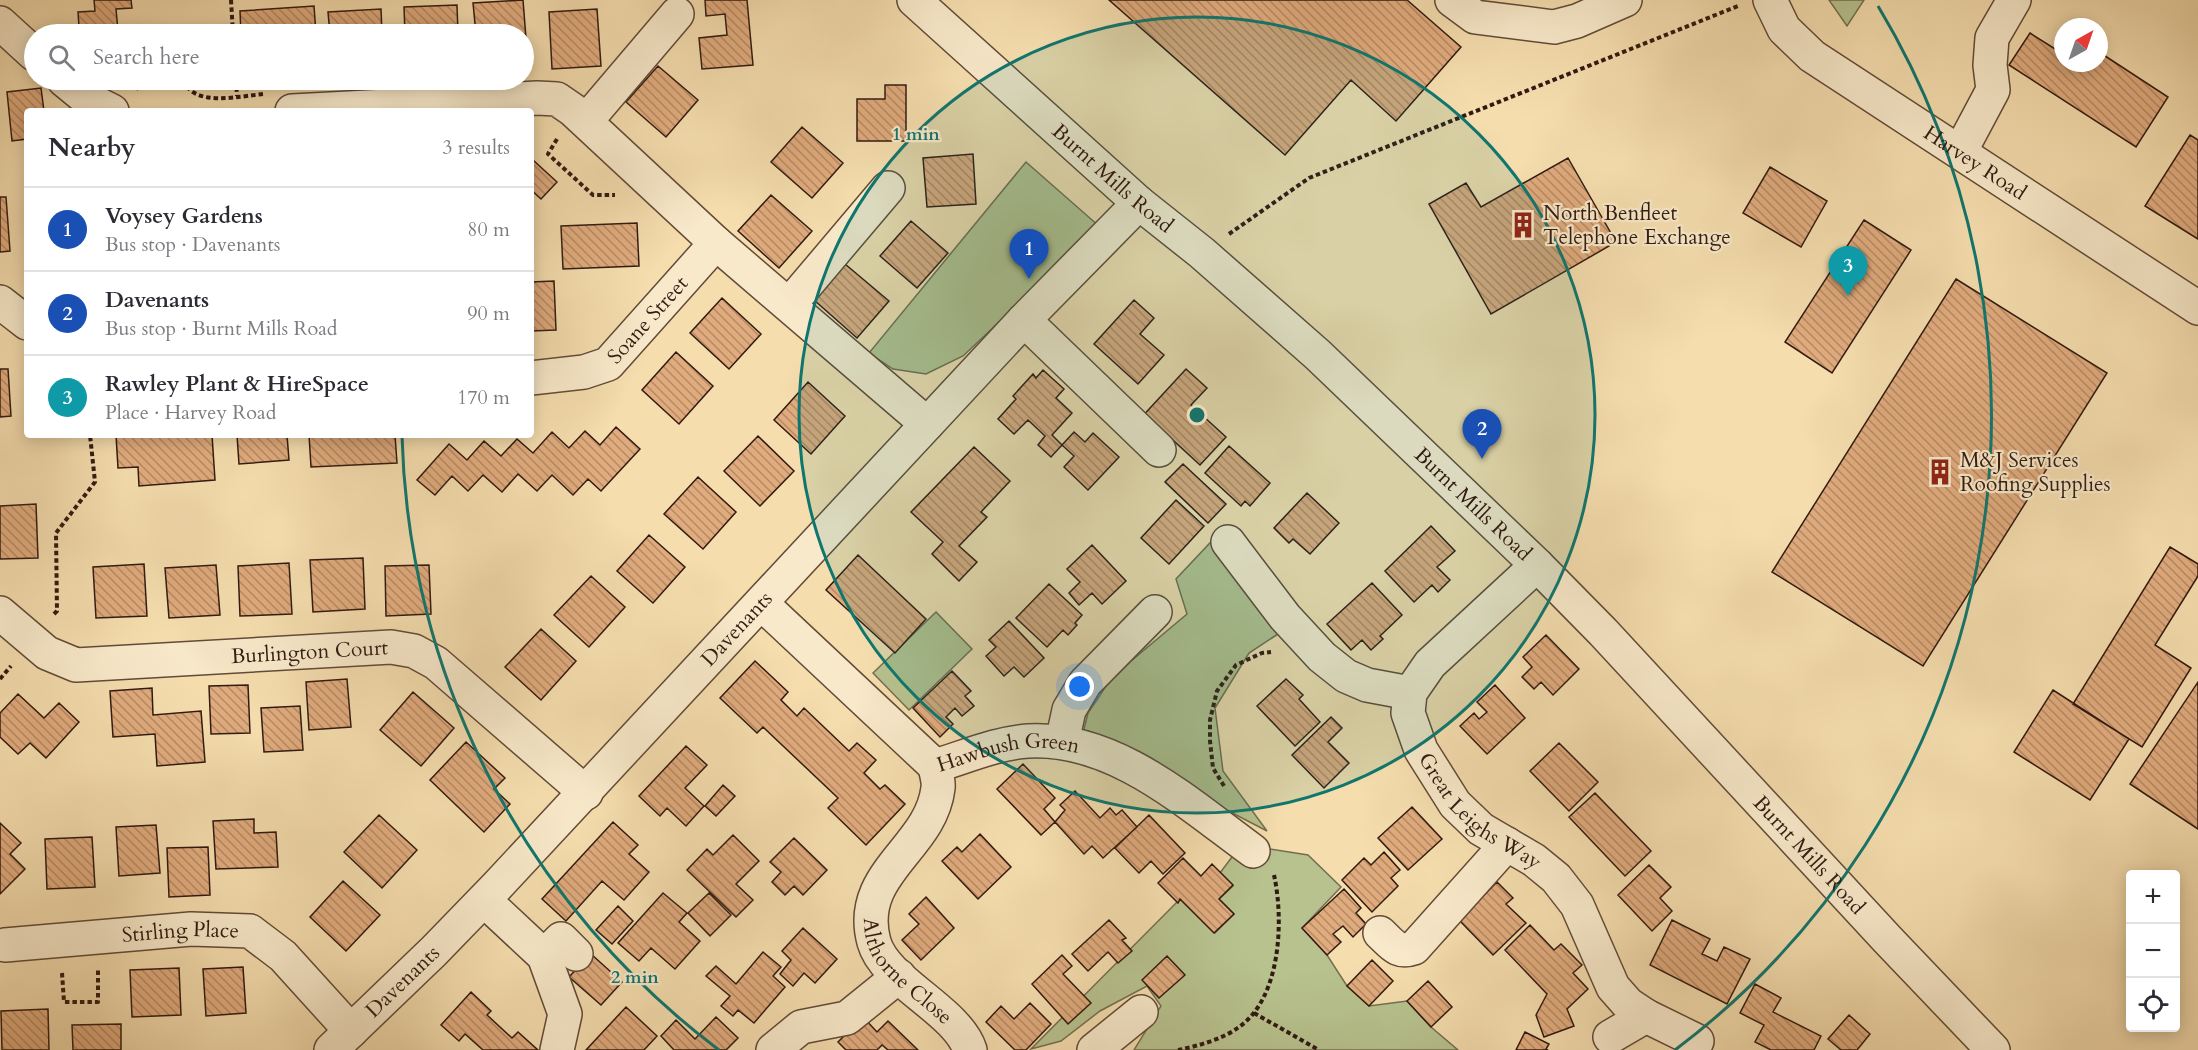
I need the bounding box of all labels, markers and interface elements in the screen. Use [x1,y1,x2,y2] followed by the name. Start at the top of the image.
[2054,18,2108,72] north arrow
[24,24,534,90] search box
[45,41,78,74] icon: search
[93,42,200,72] text: Search here
[1046,117,1180,239] street label: Burnt Mills Road
[1918,118,2032,207] street label: Harvey Road
[892,122,940,147] text: 1 min
[48,130,136,165] text: Nearby
[442,134,510,161] text: 3 results
[1543,199,1731,252] place label: North Benfleet Telephone Exchange
[105,201,263,231] text: Voysey Gardens
[1508,210,1538,240] building icon: North Benfleet Telephone Exchange
[62,216,73,243] text: 1
[467,216,510,243] text: 80 m
[1010,230,1048,279] pin: 1
[105,231,280,258] text: Bus stop · Davenants
[1828,246,1868,296] pin: 3
[601,269,695,370] street label: Soane Street
[105,285,209,315] text: Davenants
[62,300,73,327] text: 2
[467,300,510,327] text: 90 m
[105,315,338,342] text: Bus stop · Burnt Mills Road
[105,369,369,399] text: Rawley Plant & HireSpace
[62,384,73,411] text: 3
[457,384,510,411] text: 170 m
[105,399,276,426] text: Place · Harvey Road
[1187,405,1207,425] centre of rings
[1462,410,1502,459] pin: 2
[1408,440,1538,567] street label: Burnt Mills Road
[1960,446,2111,499] place label: M&J Services Roofing Supplies
[1925,457,1955,487] building icon: M&J Services Roofing Supplies
[694,585,779,673] street label: Davenants
[230,633,389,671] street label: Burlington Court
[1065,672,1094,701] your location
[933,726,1083,779] street label: Hawbush Green
[1412,747,1548,876] street label: Great Leighs Way
[1747,789,1872,921] street label: Burnt Mills Road
[2126,870,2180,1032] map controls
[2126,870,2180,924] button: +
[121,914,239,949] street label: Stirling Place
[856,917,959,1031] street label: Althorne Close
[2126,924,2180,978] button: −
[359,939,446,1024] street label: Davenants
[611,965,659,990] text: 2 min
[2126,978,2180,1032] button: locate

